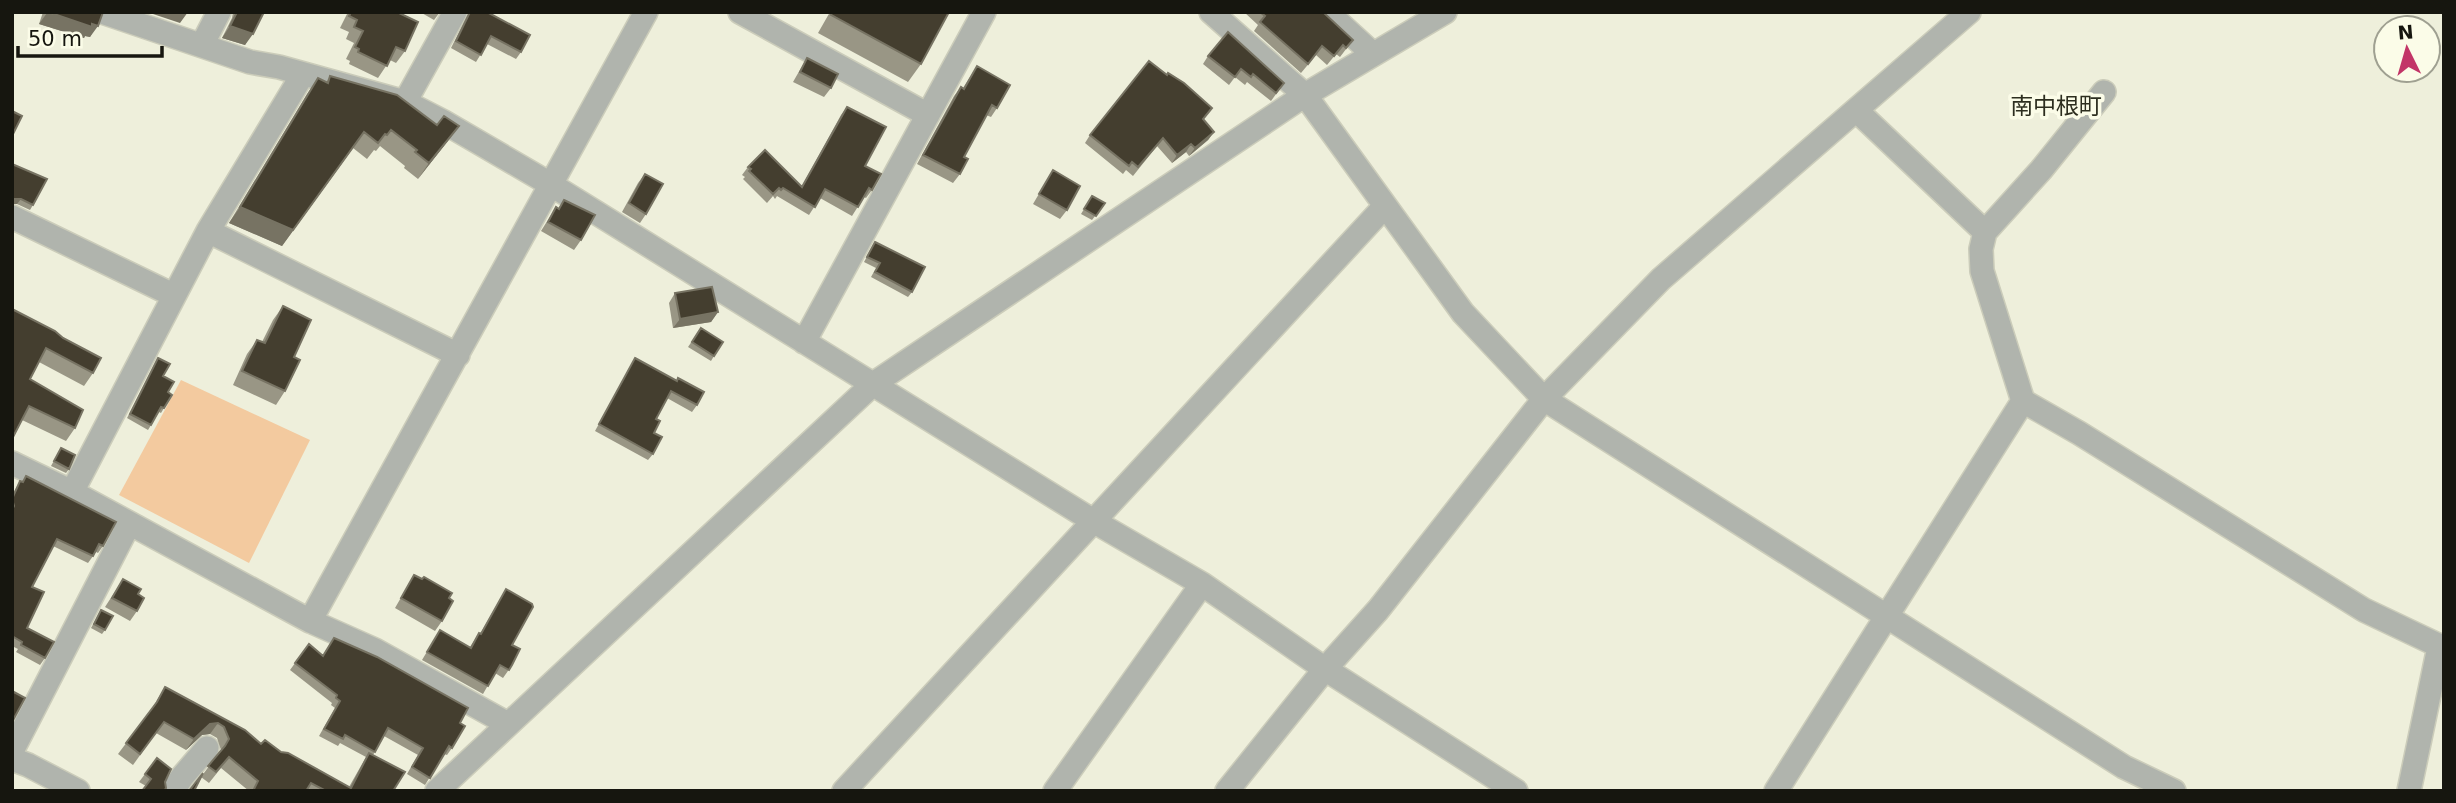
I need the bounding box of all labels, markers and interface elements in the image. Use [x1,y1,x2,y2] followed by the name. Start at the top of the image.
[18,14,161,58] scale bar
[2372,14,2442,84] north arrow
[2397,20,2414,44] text: N
[28,27,82,51] text: 50 m
[2010,93,2102,119] district label: 南中根町

